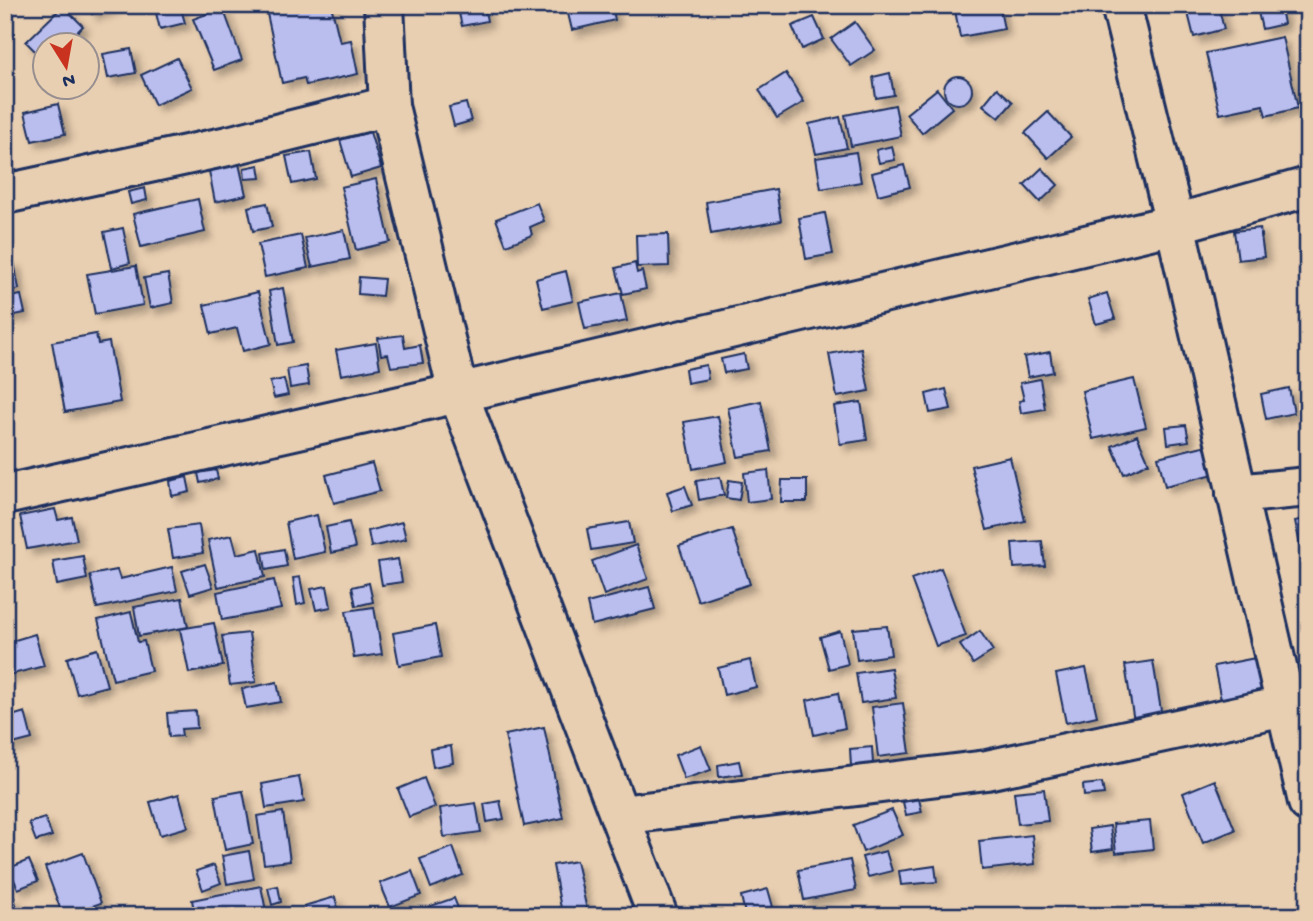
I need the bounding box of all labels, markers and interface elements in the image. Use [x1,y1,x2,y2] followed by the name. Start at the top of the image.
[32,32,102,102] north arrow
[60,67,77,92] text: N

